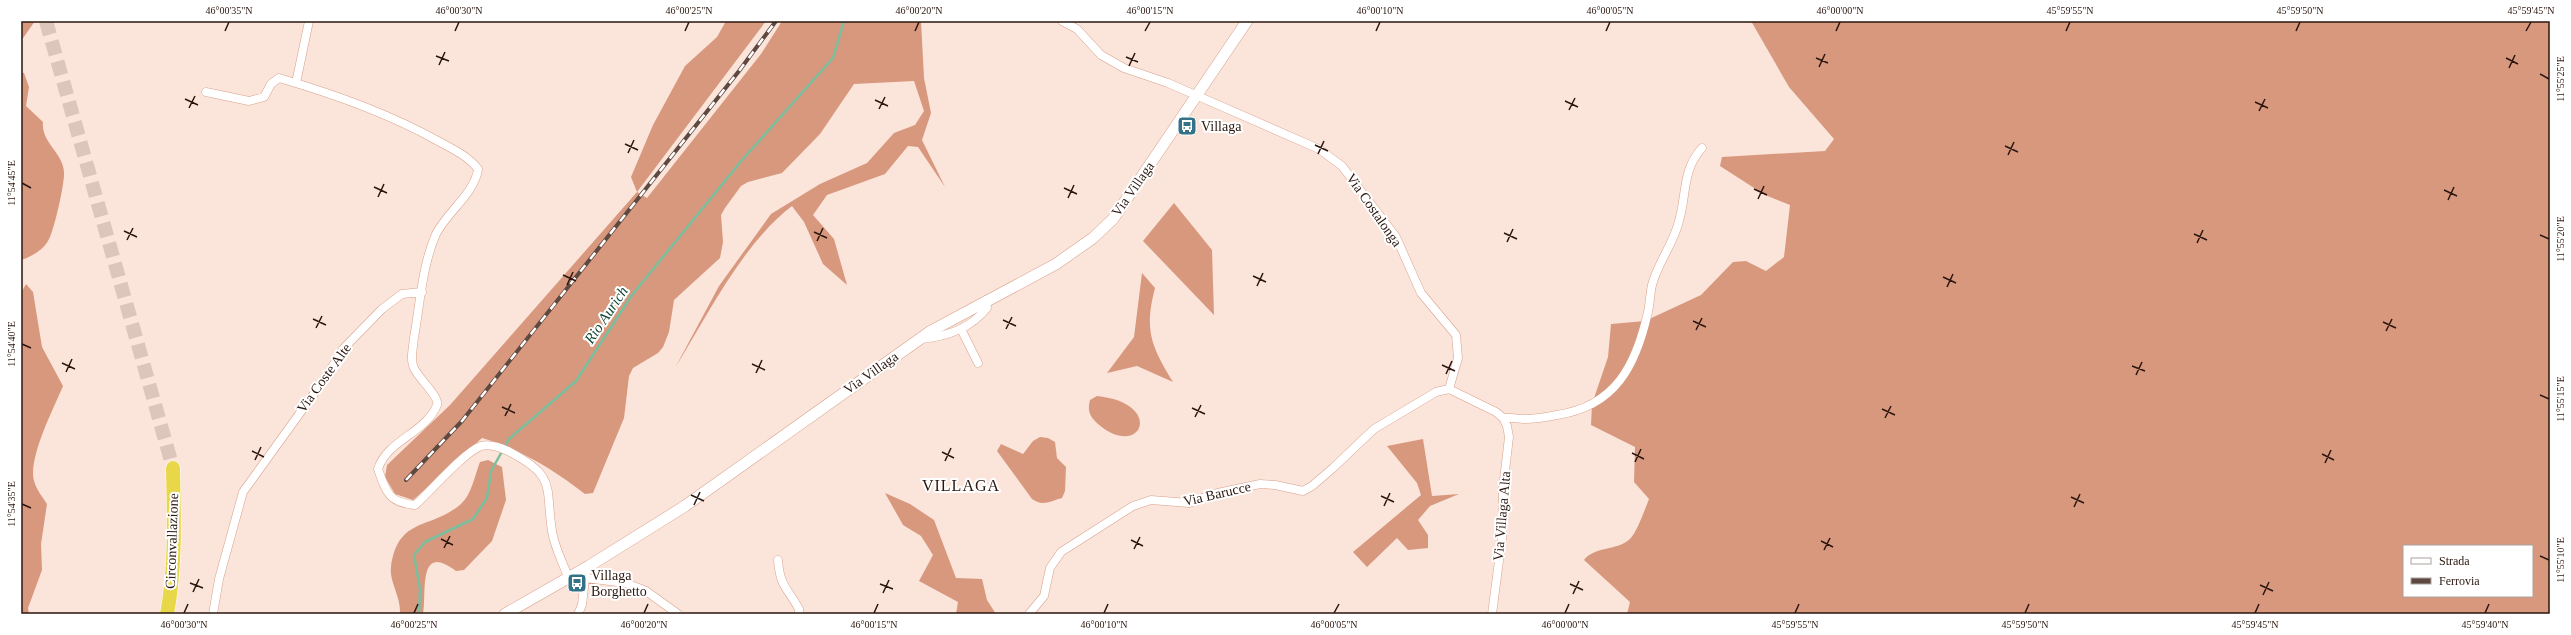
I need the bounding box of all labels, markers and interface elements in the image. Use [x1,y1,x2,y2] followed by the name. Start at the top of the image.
[205,5,253,16] text: 46°00'35"N
[435,5,483,16] text: 46°00'30"N
[665,5,713,16] text: 46°00'25"N
[895,5,943,16] text: 46°00'20"N
[1126,5,1174,16] text: 46°00'15"N
[1356,5,1404,16] text: 46°00'10"N
[1586,5,1634,16] text: 46°00'05"N
[1816,5,1864,16] text: 46°00'00"N
[2046,5,2094,16] text: 45°59'55"N
[2276,5,2324,16] text: 45°59'50"N
[2507,5,2555,16] text: 45°59'45"N
[2555,56,2566,102] text: 11°55'25"E
[1176,115,1198,137] bus stop icon: Villaga
[1201,119,1242,134] place label: Villaga
[1109,158,1158,219] street label: Via Villaga
[6,160,17,206] text: 11°54'45"E
[1343,171,1405,250] street label: Via Costalonga
[2555,216,2566,262] text: 11°55'20"E
[581,284,631,347] water label: Rio Aurich
[6,321,17,367] text: 11°54'40"E
[294,341,354,415] street label: Via Coste Alte
[841,348,902,397] street label: Via Villaga
[2555,376,2566,422] text: 11°55'15"E
[1491,470,1513,561] street label: Via Villaga Alta
[922,477,1000,494] district label: VILLAGA
[1182,479,1252,509] street label: Via Barucce
[6,481,17,527] text: 11°54'35"E
[163,493,181,589] street label: Circonvallazione
[2555,537,2566,583] text: 11°55'10"E
[2403,545,2533,597] legend
[2439,554,2470,568] text: Strada
[591,568,647,599] place label: Villaga Borghetto
[566,572,588,594] bus stop icon: Villaga Borghetto
[2439,574,2480,588] text: Ferrovia
[160,619,208,630] text: 46°00'30"N
[390,619,438,630] text: 46°00'25"N
[620,619,668,630] text: 46°00'20"N
[850,619,898,630] text: 46°00'15"N
[1080,619,1128,630] text: 46°00'10"N
[1310,619,1358,630] text: 46°00'05"N
[1541,619,1589,630] text: 46°00'00"N
[1771,619,1819,630] text: 45°59'55"N
[2001,619,2049,630] text: 45°59'50"N
[2231,619,2279,630] text: 45°59'45"N
[2461,619,2509,630] text: 45°59'40"N

